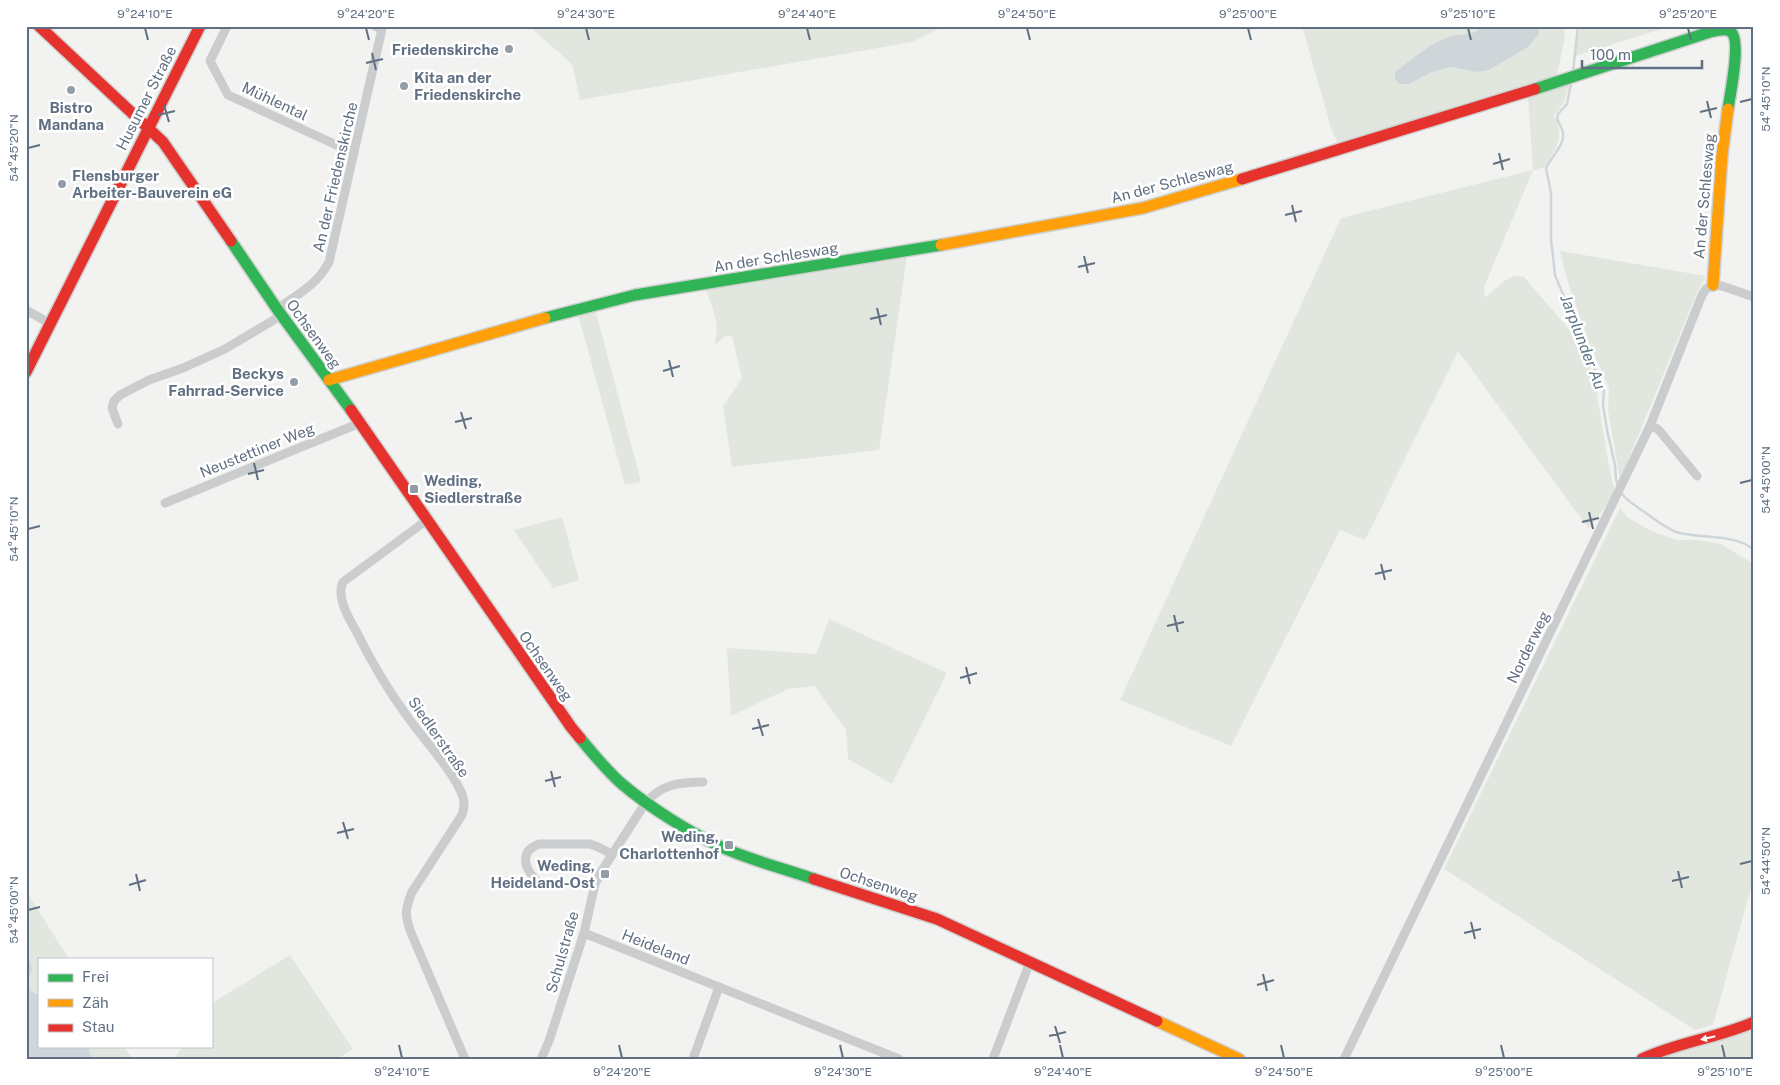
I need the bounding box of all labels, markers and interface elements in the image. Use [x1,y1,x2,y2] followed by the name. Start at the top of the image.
[117,7,173,21] text: 9°24'10"E
[337,7,395,21] text: 9°24'20"E
[557,7,615,21] text: 9°24'30"E
[778,7,836,21] text: 9°24'40"E
[998,7,1056,21] text: 9°24'50"E
[1219,7,1277,21] text: 9°25'00"E
[1440,7,1496,21] text: 9°25'10"E
[1659,7,1717,21] text: 9°25'20"E
[1582,38,1702,70] scale bar
[392,41,499,58] place label: Friedenskirche
[112,43,180,153] street label: Husumer Straße
[503,43,515,55] marker: Friedenskirche
[1590,46,1631,63] text: 100 m
[1759,66,1773,132] text: 54°45'10"N
[414,69,521,103] place label: Kita an der Friedenskirche
[240,78,310,124] street label: Mühlental
[398,80,410,92] marker: Kita an der Friedenskirche
[65,84,77,96] marker: Bistro Mandana
[38,99,104,133] place label: Bistro Mandana
[309,100,361,254] street label: An der Friedenskirche
[7,114,21,182] text: 54°45'20"N
[1690,133,1718,259] street label: An der Schleswag
[1109,158,1235,206] street label: An der Schleswag
[72,167,232,201] place label: Flensburger Arbeiter-Bauverein eG
[56,178,68,190] marker: Flensburger Arbeiter-Bauverein eG
[713,239,839,275] street label: An der Schleswag
[1556,292,1610,392] water label: Jarplunder Au
[283,296,345,372] street label: Ochsenweg
[168,365,284,399] place label: Beckys Fahrrad-Service
[288,376,300,388] marker: Beckys Fahrrad-Service
[197,419,317,481] street label: Neustettiner Weg
[1759,446,1773,514] text: 54°45'00"N
[424,472,522,506] place label: Weding, Siedlerstraße
[408,483,420,495] marker: Weding, Siedlerstraße
[7,496,21,562] text: 54°45'10"N
[1503,608,1553,686] street label: Norderweg
[516,628,576,704] street label: Ochsenweg
[405,694,473,780] street label: Siedlerstraße
[1759,827,1773,895] text: 54°44'50"N
[619,828,719,862] place label: Weding, Charlottenhof
[723,839,735,851] marker: Weding, Charlottenhof
[491,857,595,891] place label: Weding, Heideland-Ost
[838,863,920,905] street label: Ochsenweg
[599,868,611,880] marker: Weding, Heideland-Ost
[7,876,21,944] text: 54°45'00"N
[542,909,582,995] street label: Schulstraße
[620,926,692,968] street label: Heideland
[38,958,212,1048] legend
[82,968,109,985] text: Frei
[82,994,109,1011] text: Zäh
[82,1018,115,1035] text: Stau
[1701,1034,1716,1042] one-way arrow
[374,1065,430,1079] text: 9°24'10"E
[593,1065,651,1079] text: 9°24'20"E
[814,1065,872,1079] text: 9°24'30"E
[1034,1065,1092,1079] text: 9°24'40"E
[1255,1065,1313,1079] text: 9°24'50"E
[1475,1065,1533,1079] text: 9°25'00"E
[1697,1065,1753,1079] text: 9°25'10"E

